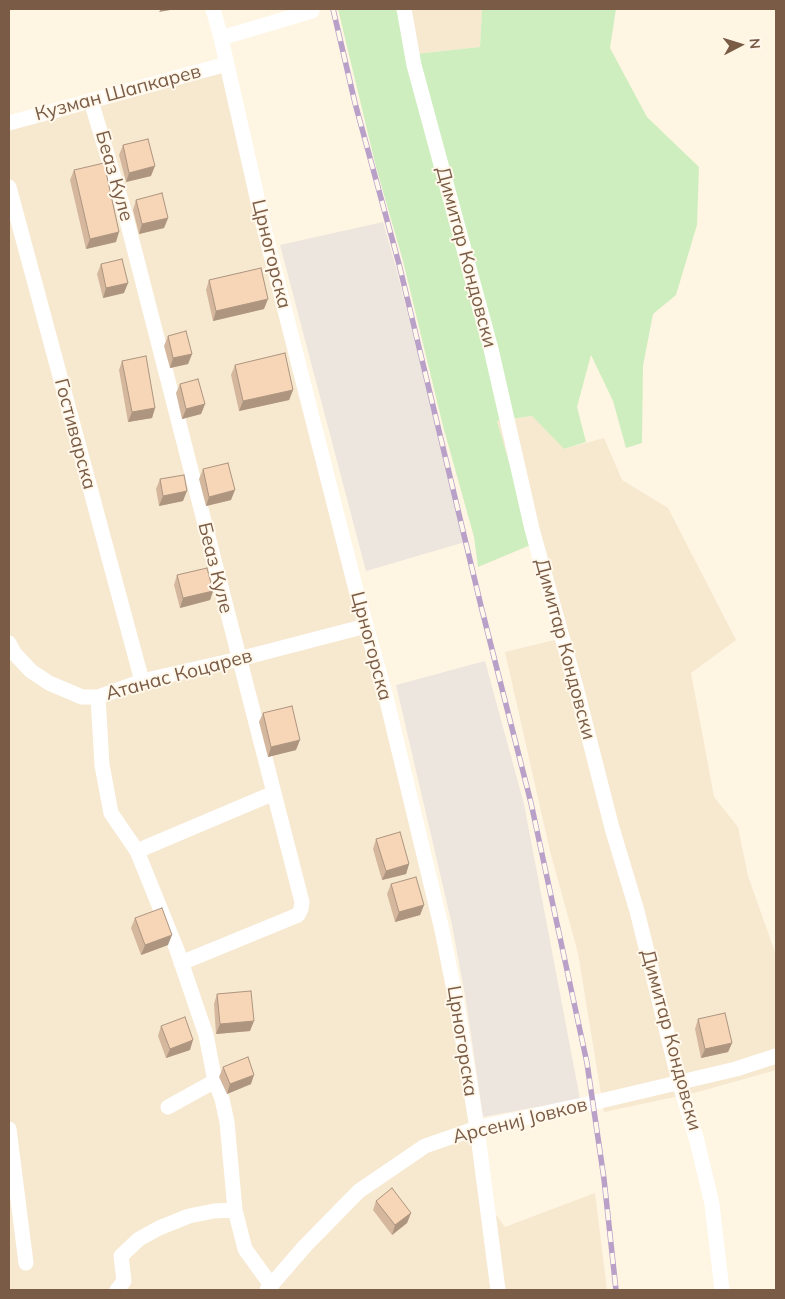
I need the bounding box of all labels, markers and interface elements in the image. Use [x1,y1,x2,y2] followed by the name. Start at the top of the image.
[715,20,765,70] north arrow
[746,38,764,50] text: N
[33,60,203,126] street label: Кузман Шапкарев
[90,128,138,224] street label: Беаз Куле
[431,164,501,350] street label: Димитар Кондовски
[246,197,296,311] street label: Црногорска
[49,376,101,492] street label: Гостиварска
[193,520,237,616] street label: Беаз Куле
[530,556,600,742] street label: Димитар Кондовски
[346,589,396,703] street label: Црногорска
[103,645,255,705] street label: Атанас Коцарев
[636,947,706,1133] street label: Димитар Кондовски
[442,984,482,1098] street label: Црногорска
[450,1093,590,1149] street label: Арсениј Јовков

